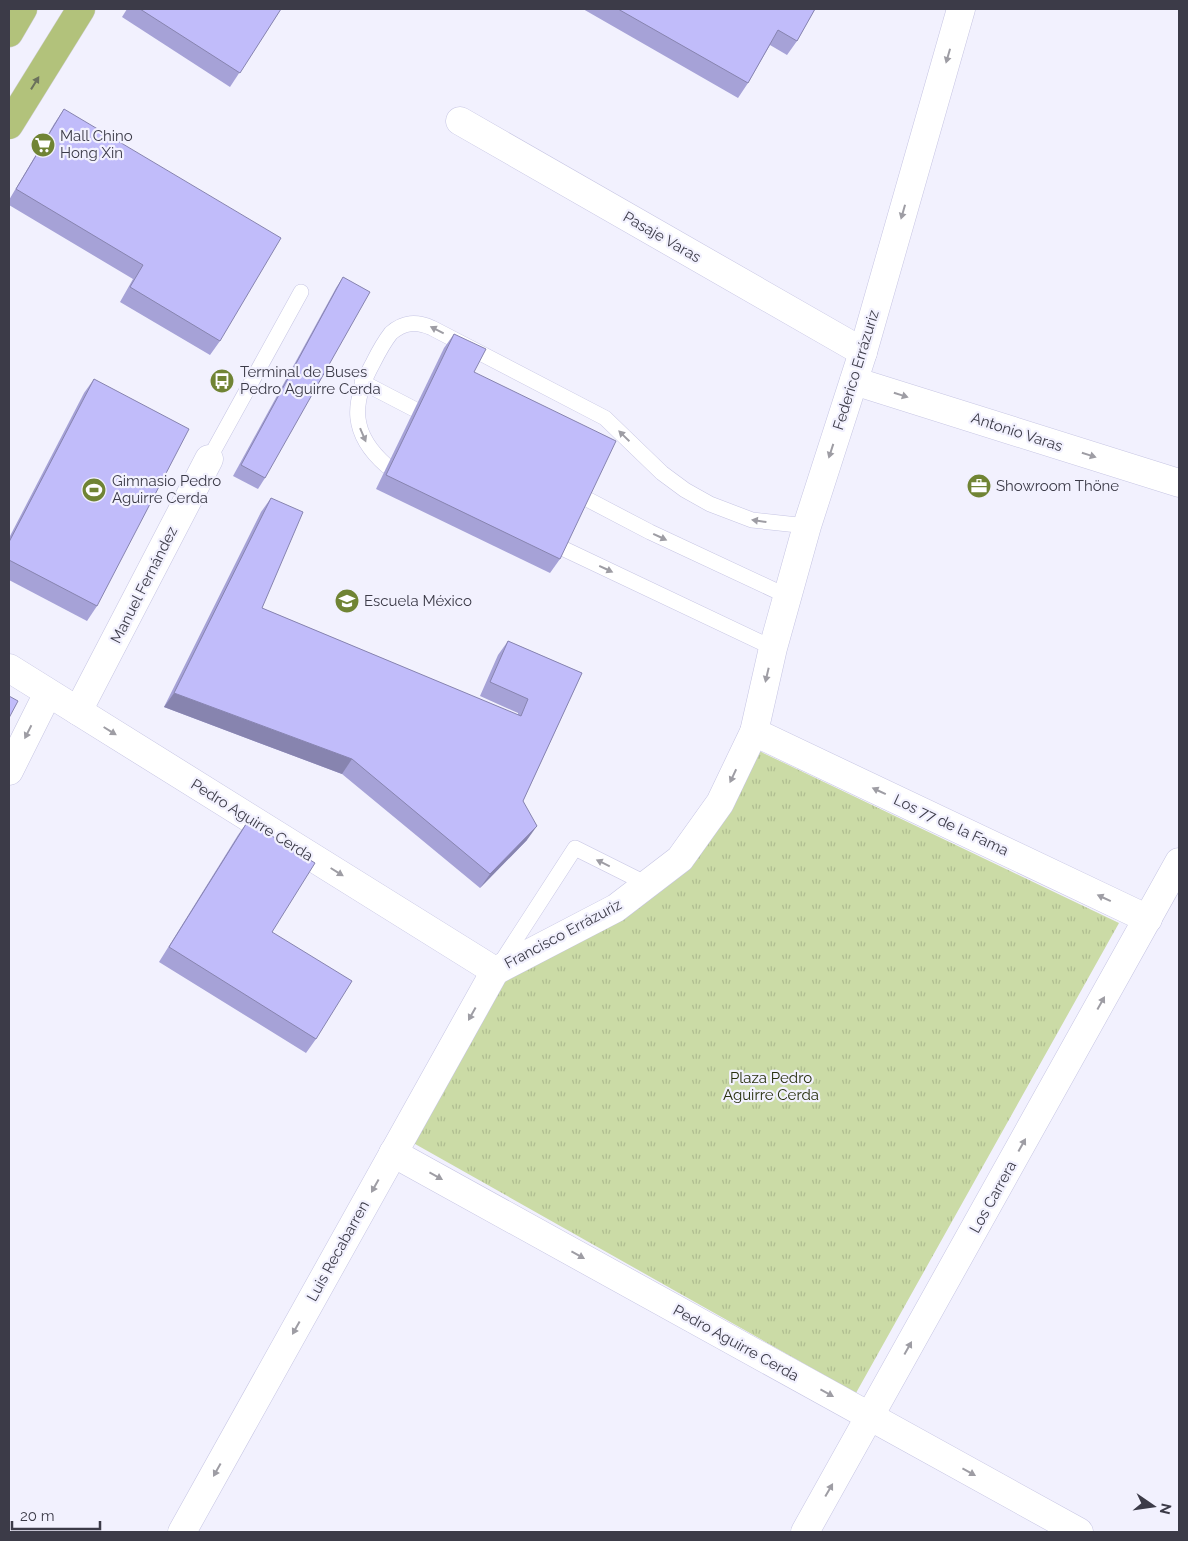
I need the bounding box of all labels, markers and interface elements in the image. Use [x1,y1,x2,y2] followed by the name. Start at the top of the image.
[943,48,951,63] one-way arrow
[30,77,39,90] one-way arrow
[60,127,133,162] place label: Mall Chino Hong Xin
[30,132,56,158] supermarket icon: Mall Chino Hong Xin
[899,204,907,219] one-way arrow
[620,208,704,266] street label: Pasaje Varas
[829,308,883,432] street label: Federico Errázuriz
[430,326,444,334] one-way arrow
[240,363,381,398] place label: Terminal de Buses Pedro Aguirre Cerda
[209,368,235,394] bus stop icon: Terminal de Buses Pedro Aguirre Cerda
[893,392,908,400] one-way arrow
[969,409,1065,455] street label: Antonio Varas
[360,428,368,442] one-way arrow
[618,430,630,442] one-way arrow
[827,444,835,459] one-way arrow
[1082,451,1097,459] one-way arrow
[112,472,221,507] place label: Gimnasio Pedro Aguirre Cerda
[966,473,992,499] office icon: Showroom Thöne
[81,477,107,503] sports icon: Gimnasio Pedro Aguirre Cerda
[996,477,1119,495] place label: Showroom Thöne
[750,517,766,525] one-way arrow
[107,524,181,646] street label: Manuel Fernández
[653,533,667,541] one-way arrow
[599,565,613,573] one-way arrow
[334,588,360,614] school or university icon: Escuela México
[364,592,472,610] place label: Escuela México
[763,667,771,682] one-way arrow
[24,725,32,739] one-way arrow
[103,726,116,735] one-way arrow
[729,769,737,783] one-way arrow
[188,775,316,865] street label: Pedro Aguirre Cerda
[871,786,886,795] one-way arrow
[891,791,1011,859] street label: Los 77 de la Fama
[596,859,611,867] one-way arrow
[330,868,343,877] one-way arrow
[1097,893,1112,902] one-way arrow
[501,896,625,972] street label: Francisco Errázuriz
[1097,996,1105,1011] one-way arrow
[467,1007,476,1020] one-way arrow
[723,1069,819,1104] park label: Plaza Pedro Aguirre Cerda
[1018,1138,1026,1153] one-way arrow
[966,1158,1020,1236] street label: Los Carrera
[429,1172,442,1181] one-way arrow
[370,1179,379,1192] one-way arrow
[303,1198,373,1304] street label: Luis Recabarren
[570,1251,585,1259] one-way arrow
[670,1301,802,1385] street label: Pedro Aguirre Cerda
[291,1321,300,1334] one-way arrow
[904,1342,913,1355] one-way arrow
[820,1389,835,1397] one-way arrow
[212,1463,221,1476] one-way arrow
[963,1467,976,1476] one-way arrow
[1128,1481,1178,1531] north arrow
[824,1483,833,1496] one-way arrow
[12,1498,100,1530] scale bar
[1157,1502,1175,1516] text: N
[20,1507,55,1525] text: 20 m

